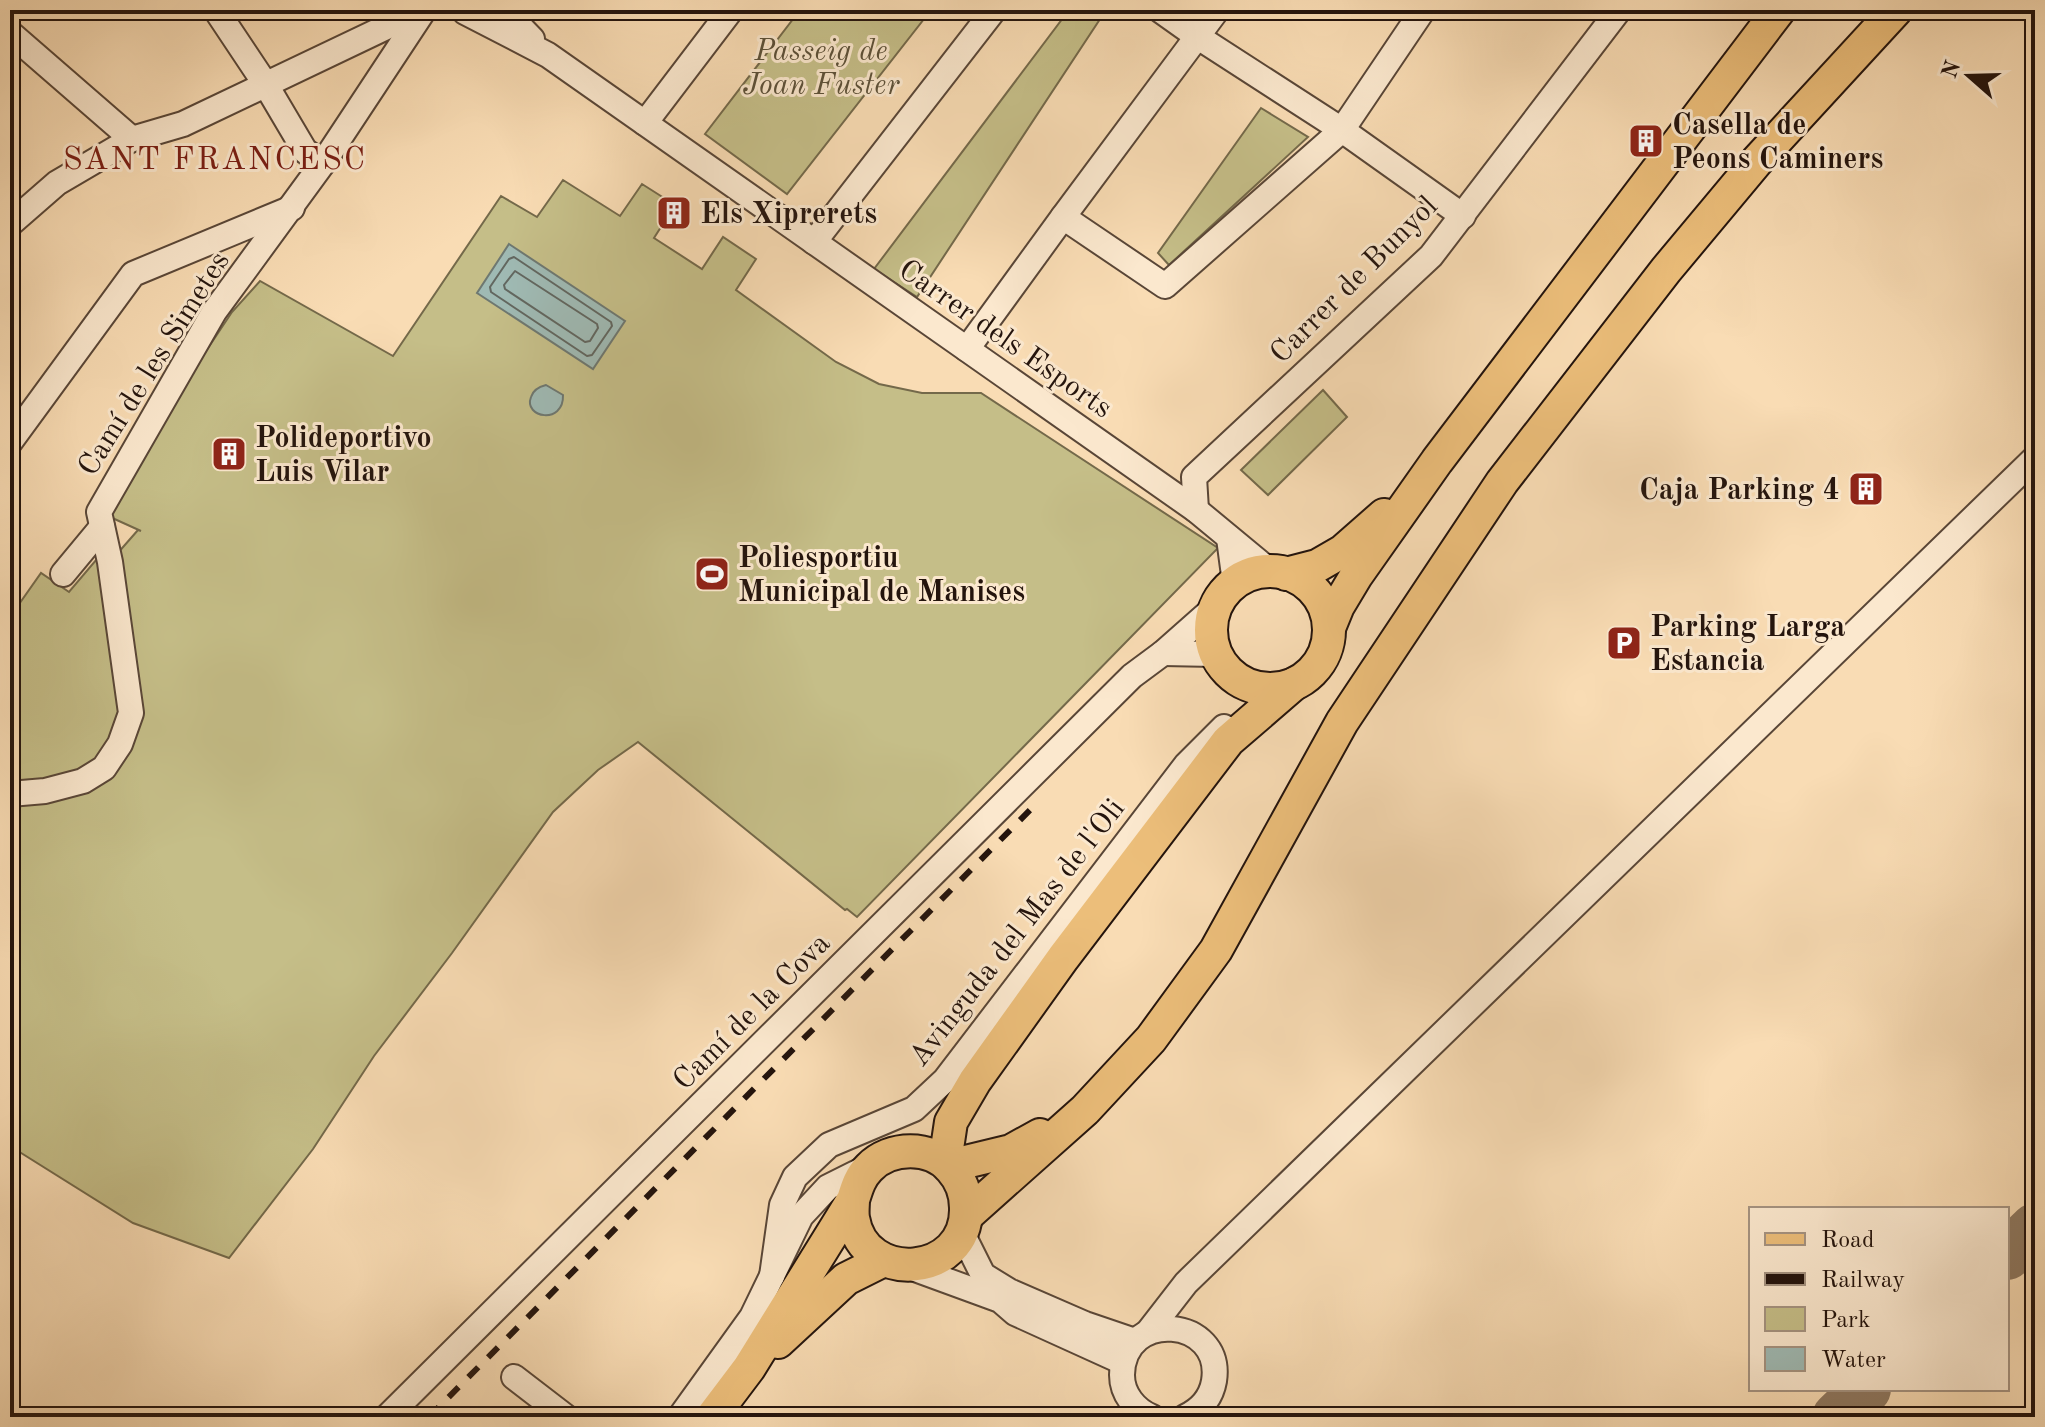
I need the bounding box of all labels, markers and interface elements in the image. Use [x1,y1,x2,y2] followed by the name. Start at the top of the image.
[1929,36,2009,116] north arrow
[743,37,900,101] park label: Passeig de Joan Fuster
[1939,58,1965,82] text: N
[1672,111,1883,175] place label: Casella de Peons Caminers
[1627,122,1665,160] building icon: Casella de Peons Caminers
[63,145,367,177] district label: SANT FRANCESC
[1265,191,1444,370] street label: Carrer de Bunyol
[655,194,693,232] building icon: Els Xiprerets
[700,200,877,230] place label: Els Xiprerets
[74,247,236,481] street label: Camí de les Simetes
[893,255,1117,424] street label: Carrer dels Esports
[255,424,432,488] place label: Polideportivo Luis Vilar
[210,435,248,473] building icon: Polideportivo Luis Vilar
[1847,470,1885,508] building icon: Caja Parking 4
[1639,476,1840,506] place label: Caja Parking 4
[738,544,1025,608] place label: Poliesportiu Municipal de Manises
[693,555,731,593] sports icon: Poliesportiu Municipal de Manises
[1650,613,1846,677] place label: Parking Larga Estancia
[1605,624,1643,662] parking icon: Parking Larga Estancia
[904,794,1131,1072] street label: Avinguda del Mas de l'Oli
[668,928,837,1097] street label: Camí de la Cova
[1749,1207,2009,1391] legend
[1821,1229,1874,1253] text: Road
[1821,1269,1905,1293] text: Railway
[1821,1309,1870,1333] text: Park
[1821,1349,1886,1373] text: Water

